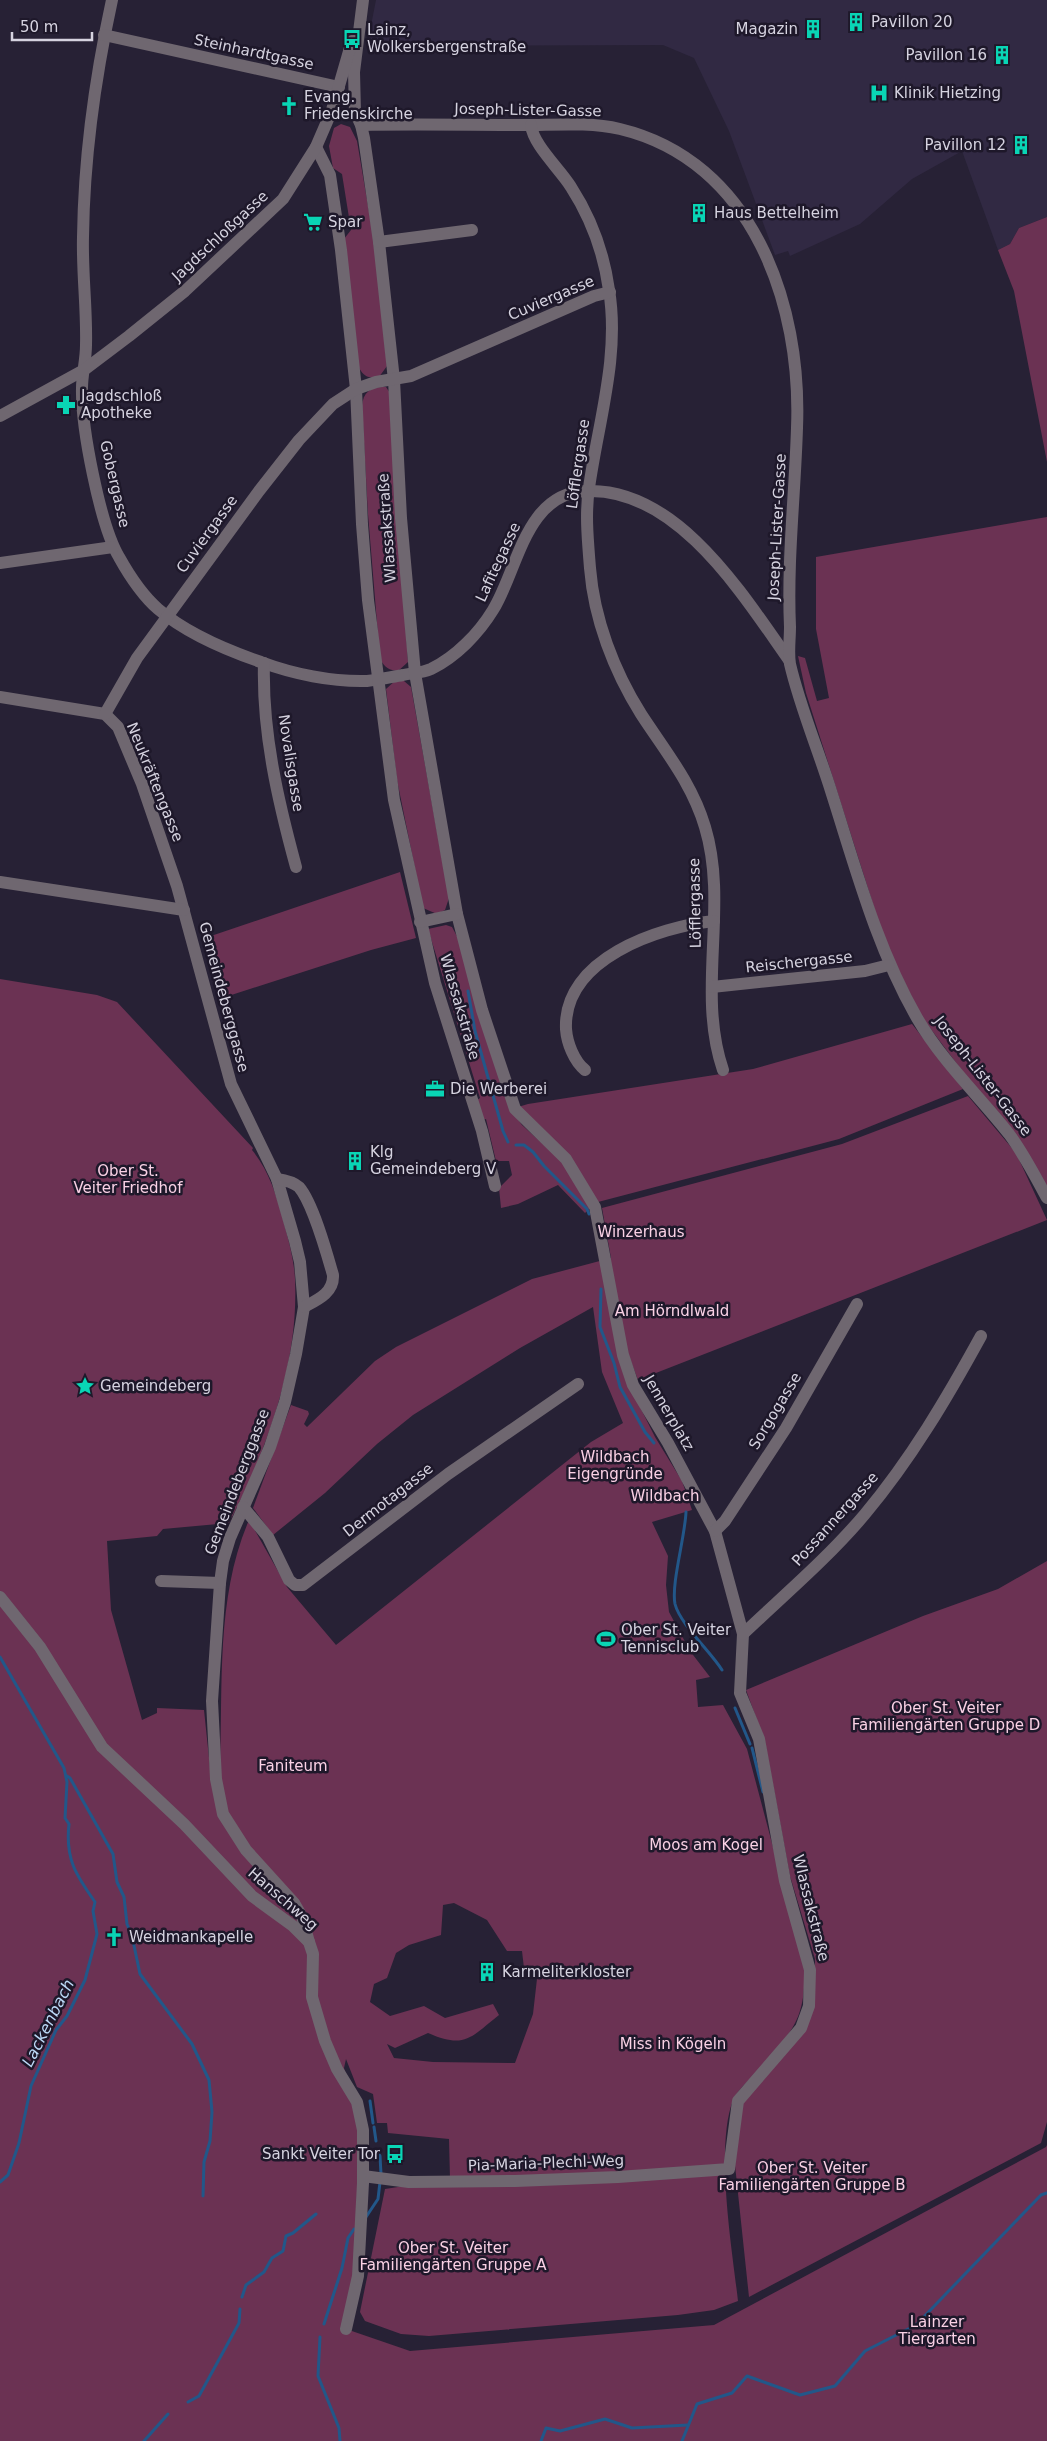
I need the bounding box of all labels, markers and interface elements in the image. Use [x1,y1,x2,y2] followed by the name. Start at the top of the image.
[12,10,92,42] scale bar
[845,11,867,33] building icon: Pavillon 20
[871,13,952,31] place label: Pavillon 20
[20,18,58,36] text: 50 m
[802,18,824,40] building icon: Magazin
[736,20,798,38] place label: Magazin
[367,21,526,56] place label: Lainz, Wolkersbergenstraße
[341,28,363,50] bus stop icon: Lainz, Wolkersbergenstraße
[193,31,315,73] street label: Steinhardtgasse
[991,44,1013,66] building icon: Pavillon 16
[906,46,987,64] place label: Pavillon 16
[868,82,890,104] hospital icon: Klinik Hietzing
[894,84,1001,102] place label: Klinik Hietzing
[304,88,413,123] place label: Evang. Friedenskirche
[278,95,300,117] church icon: Evang. Friedenskirche
[453,100,602,120] street label: Joseph-Lister-Gasse
[1010,134,1032,156] building icon: Pavillon 12
[925,136,1006,154] place label: Pavillon 12
[168,187,272,286] street label: Jagdschloßgasse
[688,202,710,224] building icon: Haus Bettelheim
[714,204,839,222] place label: Haus Bettelheim
[302,211,324,233] supermarket icon: Spar
[328,213,363,231] place label: Spar
[505,272,597,324] street label: Cuviergasse
[80,387,162,422] place label: Jagdschloß Apotheke
[55,394,77,416] pharmacy icon: Jagdschloß Apotheke
[563,418,593,510] street label: Löfflergasse
[96,439,134,529] street label: Gobergasse
[764,453,790,602] street label: Joseph-Lister-Gasse
[374,473,400,583] street label: Wlassakstraße
[173,492,241,576] street label: Cuviergasse
[472,519,524,605] street label: Lafitegasse
[274,713,308,813] street label: Novalisgasse
[123,720,187,844] street label: Neukräftengasse
[685,858,705,948] street label: Löfflergasse
[195,920,253,1074] street label: Gemeindeberggasse
[745,947,853,977] street label: Reischergasse
[436,952,484,1062] street label: Wlassakstraße
[930,1012,1035,1140] street label: Joseph-Lister-Gasse
[424,1078,446,1100] office icon: Die Werberei
[450,1080,547,1098] place label: Die Werberei
[370,1143,497,1178] place label: Klg Gemeindeberg V
[344,1150,366,1172] building icon: Klg Gemeindeberg V
[73,1162,183,1197] park label: Ober St. Veiter Friedhof
[597,1223,685,1241] park label: Winzerhaus
[615,1302,729,1320] park label: Am Hörndlwald
[745,1369,805,1453] street label: Sorgogasse
[640,1371,698,1454] street label: Jennerplatz
[74,1375,96,1397] place icon: Gemeindeberg
[100,1377,211,1395] place label: Gemeindeberg
[201,1406,273,1558] street label: Gemeindeberggasse
[567,1448,663,1483] park label: Wildbach Eigengründe
[339,1459,437,1541] street label: Dermotagasse
[788,1468,882,1570] street label: Possannergasse
[631,1487,699,1505] park label: Wildbach
[620,1621,732,1656] place label: Ober St. Veiter Tennisclub
[595,1628,617,1650] sports icon: Ober St. Veiter Tennisclub
[852,1699,1040,1734] park label: Ober St. Veiter Familiengärten Gruppe D
[258,1757,328,1775] park label: Faniteum
[649,1836,763,1854] park label: Moos am Kogel
[789,1853,833,1963] street label: Wlassakstraße
[244,1864,322,1934] street label: Hanschweg
[103,1926,125,1948] church icon: Weidmankapelle
[129,1928,253,1946] place label: Weidmankapelle
[476,1961,498,1983] building icon: Karmeliterkloster
[502,1963,632,1981] place label: Karmeliterkloster
[18,1976,78,2070] water label: Lackenbach
[620,2035,726,2053] park label: Miss in Kögeln
[384,2143,406,2165] bus stop icon: Sankt Veiter Tor
[262,2145,381,2163] place label: Sankt Veiter Tor
[468,2151,624,2175] street label: Pia-Maria-Plechl-Weg
[718,2159,906,2194] park label: Ober St. Veiter Familiengärten Gruppe B
[359,2239,547,2274] park label: Ober St. Veiter Familiengärten Gruppe A
[897,2313,976,2348] park label: Lainzer Tiergarten

